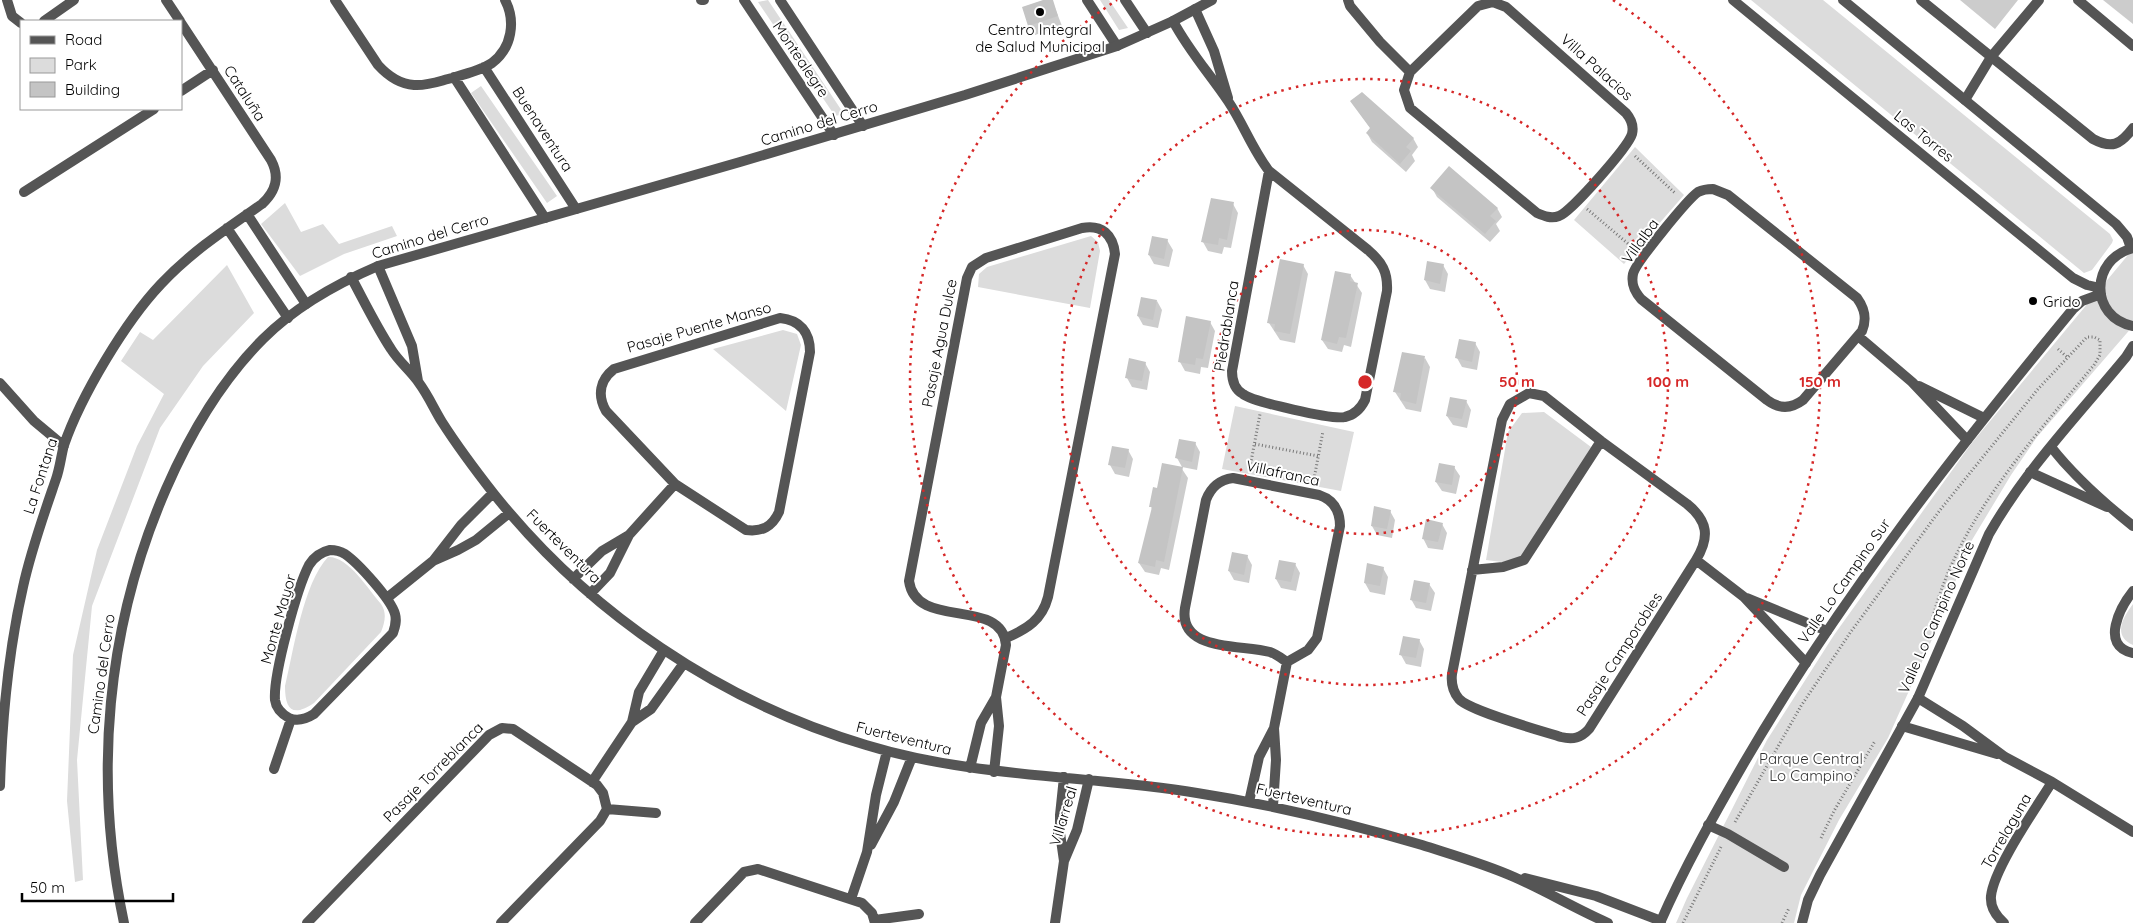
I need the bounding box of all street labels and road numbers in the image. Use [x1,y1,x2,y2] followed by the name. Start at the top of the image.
[769,17,833,101] street label: Montealegre
[1557,30,1637,104] street label: Villa Palacios
[220,62,270,124] street label: Cataluña
[508,83,578,175] street label: Buenaventura
[758,96,880,150] street label: Camino del Cerro
[1890,106,1958,166] street label: Las Torres
[369,209,491,263] street label: Camino del Cerro
[1617,215,1663,267] street label: Villalba
[917,277,961,409] street label: Pasaje Agua Dulce
[1209,279,1243,373] street label: Piedrablanca
[625,297,773,357] street label: Pasaje Puente Manso
[19,435,61,517] street label: La Fontana
[1244,456,1322,490] street label: Villafranca
[523,505,605,587] street label: Fuerteventura
[1794,514,1895,647] street label: Valle Lo Campino Sur
[1894,538,1978,696] street label: Valle Lo Campino Norte
[256,572,300,666] street label: Monte Mayor
[1572,588,1666,720] street label: Pasaje Camporobles
[83,613,119,735] street label: Camino del Cerro
[854,717,954,759] street label: Fuerteventura
[379,718,487,826] street label: Pasaje Torreblanca
[1254,779,1354,819] street label: Fuerteventura
[1045,784,1081,848] street label: Villarreal
[1977,790,2035,872] street label: Torrelaguna

